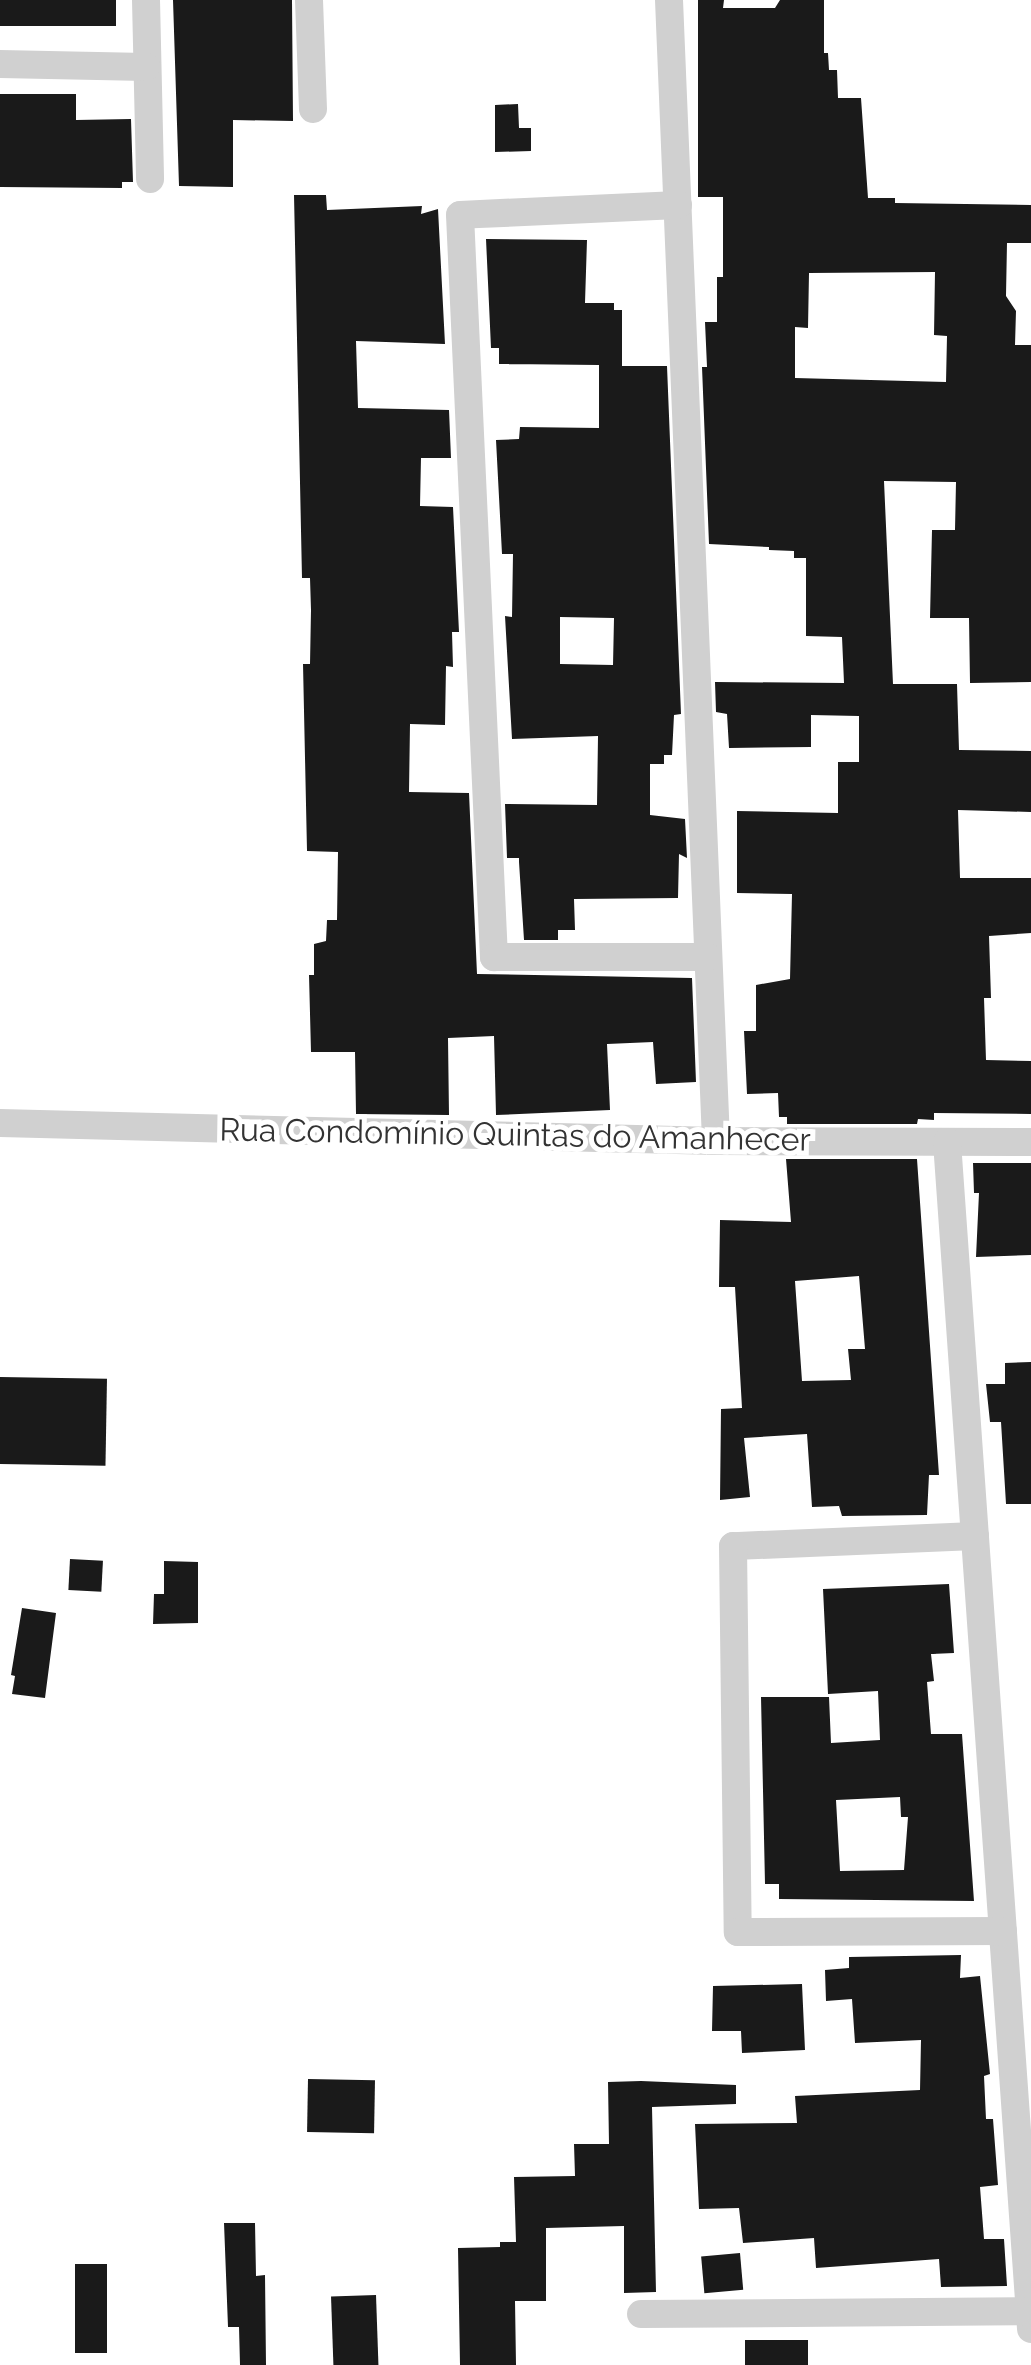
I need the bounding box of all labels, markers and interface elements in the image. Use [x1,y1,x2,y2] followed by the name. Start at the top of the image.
[219,1111,811,1159] street label: Rua Condomínio Quintas do Amanhecer

